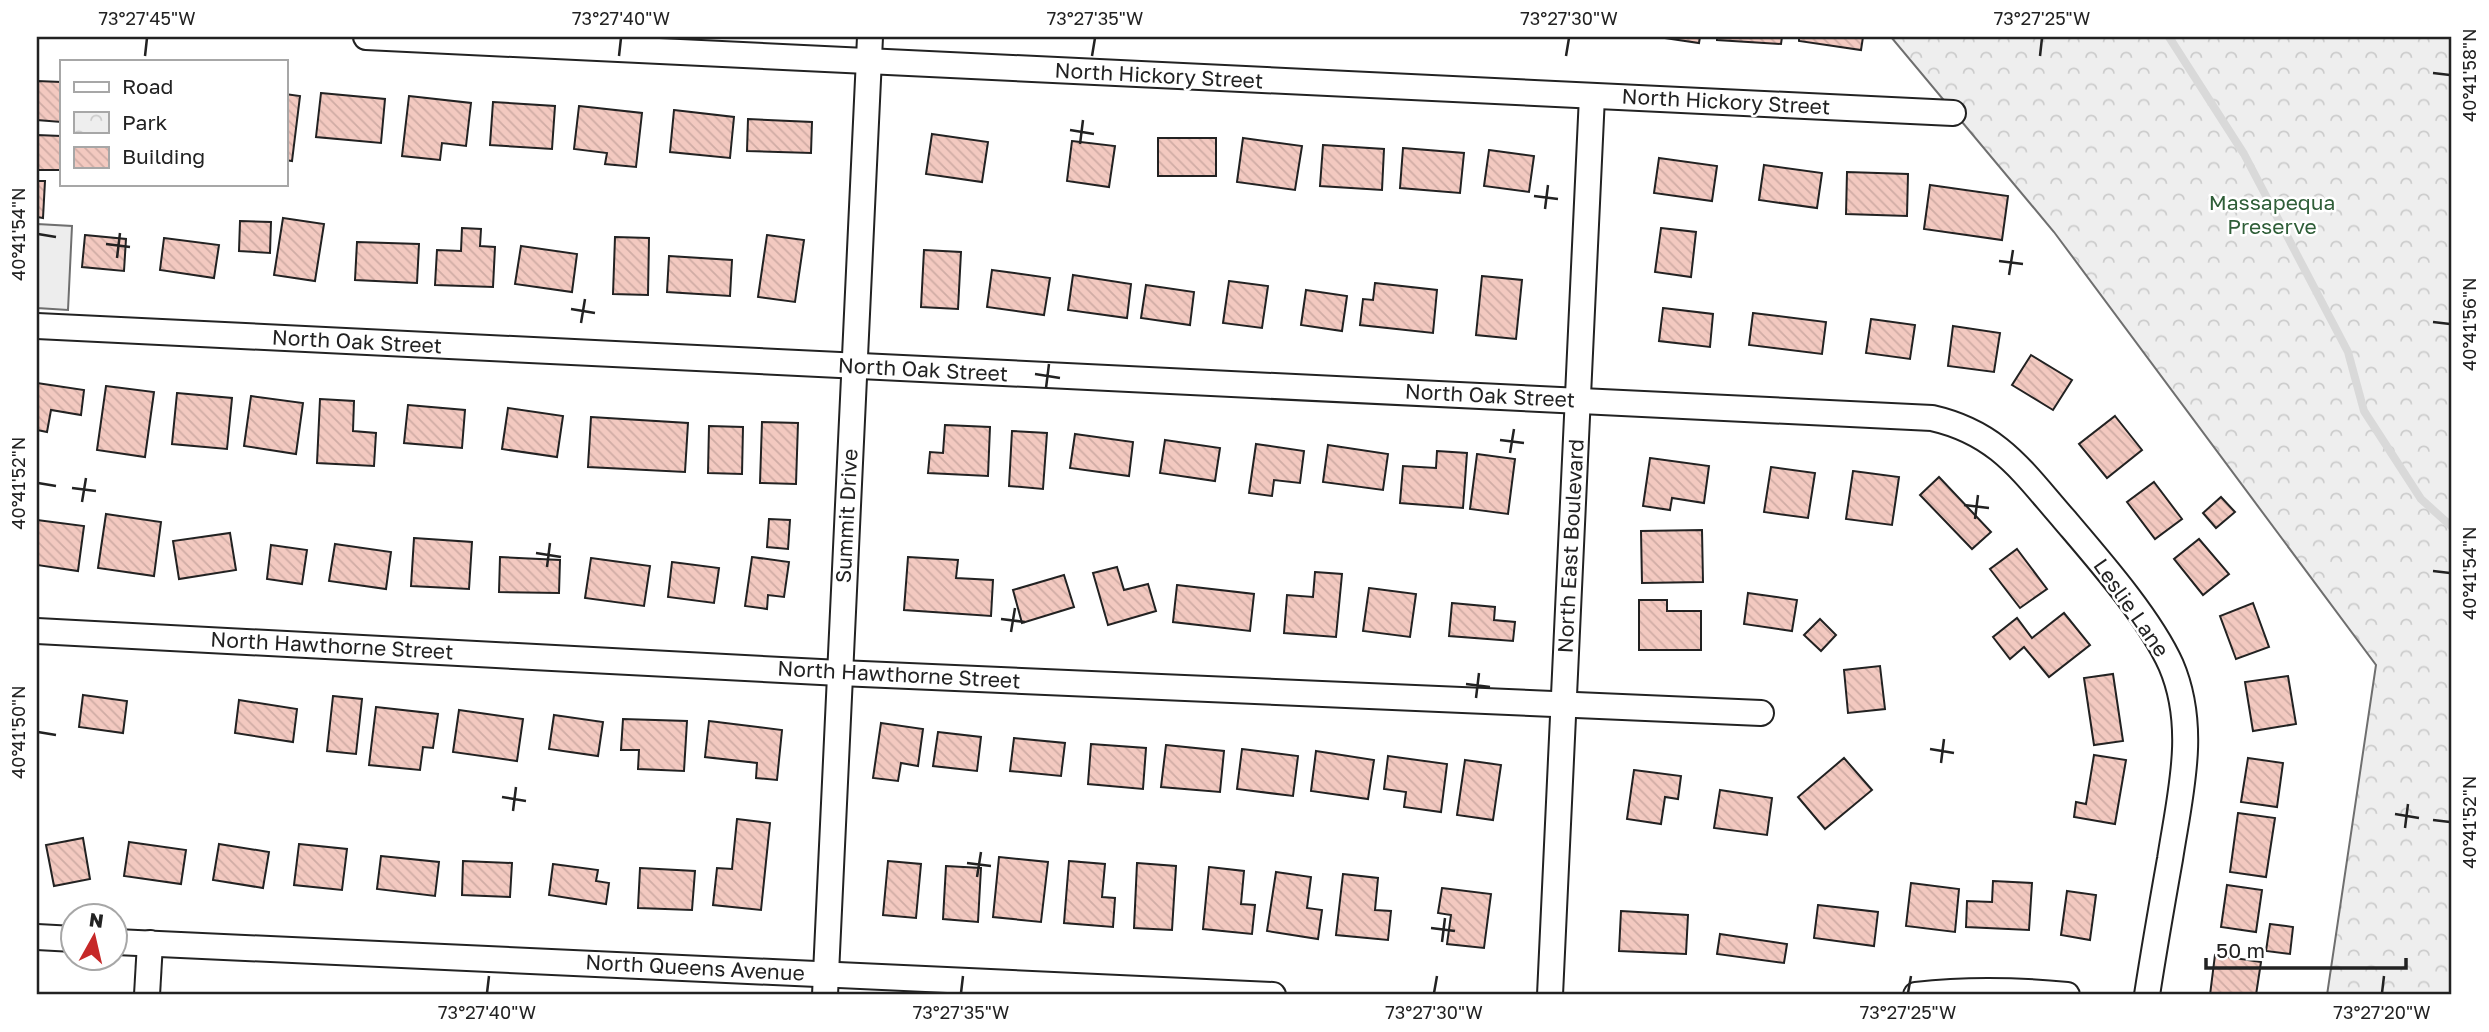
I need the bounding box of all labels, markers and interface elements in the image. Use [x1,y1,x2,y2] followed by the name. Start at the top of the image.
[98,7,196,29] text: 73°27'45"W
[572,7,670,29] text: 73°27'40"W
[1047,7,1143,29] text: 73°27'35"W
[1520,7,1618,29] text: 73°27'30"W
[1994,7,2090,29] text: 73°27'25"W
[2458,28,2480,122] text: 40°41'58"N
[1054,57,1264,93] street label: North Hickory Street
[60,60,287,186] legend
[122,73,173,99] text: Road
[1621,83,1831,119] street label: North Hickory Street
[122,109,168,135] text: Park
[122,143,205,169] text: Building
[7,187,29,281] text: 40°41'54"N
[2209,189,2335,239] park label: Massapequa Preserve
[2458,277,2480,371] text: 40°41'56"N
[271,324,443,358] street label: North Oak Street
[837,352,1009,386] street label: North Oak Street
[1404,378,1576,412] street label: North Oak Street
[7,437,29,529] text: 40°41'52"N
[1551,438,1589,654] street label: North East Boulevard
[829,448,863,584] street label: Summit Drive
[2458,526,2480,620] text: 40°41'54"N
[2088,553,2175,662] street label: Leslie Lane
[210,626,454,664] street label: North Hawthorne Street
[777,655,1021,693] street label: North Hawthorne Street
[7,685,29,779] text: 40°41'50"N
[2458,776,2480,868] text: 40°41'52"N
[60,902,130,972] north arrow
[88,907,105,932] text: N
[2206,927,2405,971] scale bar
[2216,937,2265,963] text: 50 m
[585,948,805,986] street label: North Queens Avenue
[438,1001,536,1023] text: 73°27'40"W
[913,1001,1009,1023] text: 73°27'35"W
[1385,1001,1483,1023] text: 73°27'30"W
[1860,1001,1956,1023] text: 73°27'25"W
[2333,1001,2431,1023] text: 73°27'20"W

